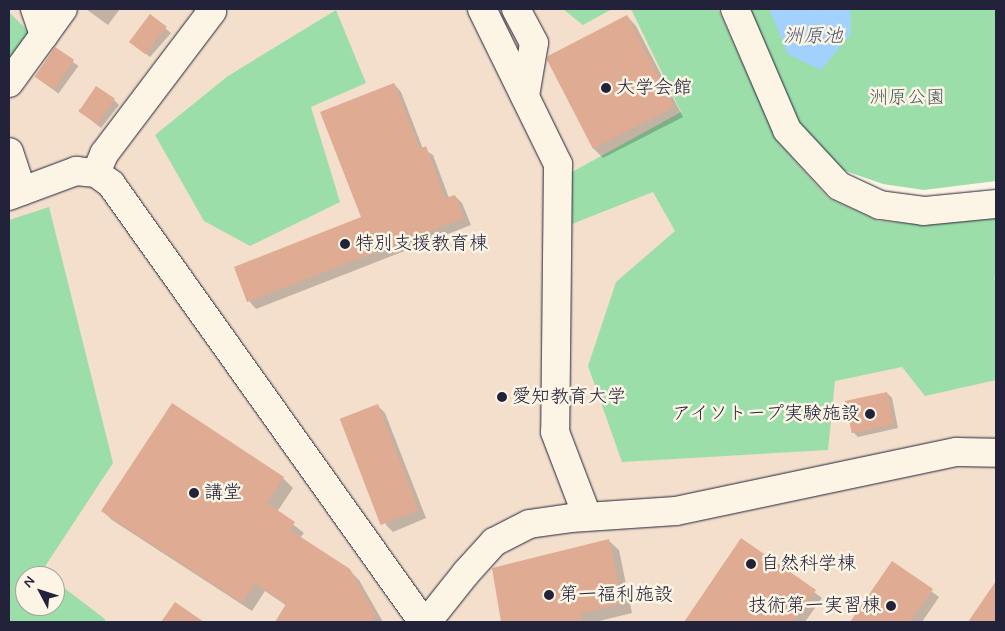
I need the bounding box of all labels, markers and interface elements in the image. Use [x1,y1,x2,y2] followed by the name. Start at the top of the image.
[783,24,843,48] water label: 洲原池
[616,77,692,99] place label: 大学会館
[600,82,612,94] marker: 大学会館
[869,87,945,109] park label: 洲原公園
[355,233,488,255] place label: 特別支援教育棟
[339,238,351,250] marker: 特別支援教育棟
[512,386,626,408] place label: 愛知教育大学
[496,391,508,403] marker: 愛知教育大学
[670,403,860,425] place label: アイソトープ実験施設
[864,408,876,420] marker: アイソトープ実験施設
[204,482,242,504] place label: 講堂
[188,487,200,499] marker: 講堂
[761,553,856,575] place label: 自然科学棟
[745,558,757,570] marker: 自然科学棟
[15,566,65,616] north arrow
[19,573,39,591] text: N
[559,584,673,606] place label: 第一福利施設
[543,589,555,601] marker: 第一福利施設
[748,595,881,617] place label: 技術第一実習棟
[885,600,897,612] marker: 技術第一実習棟

